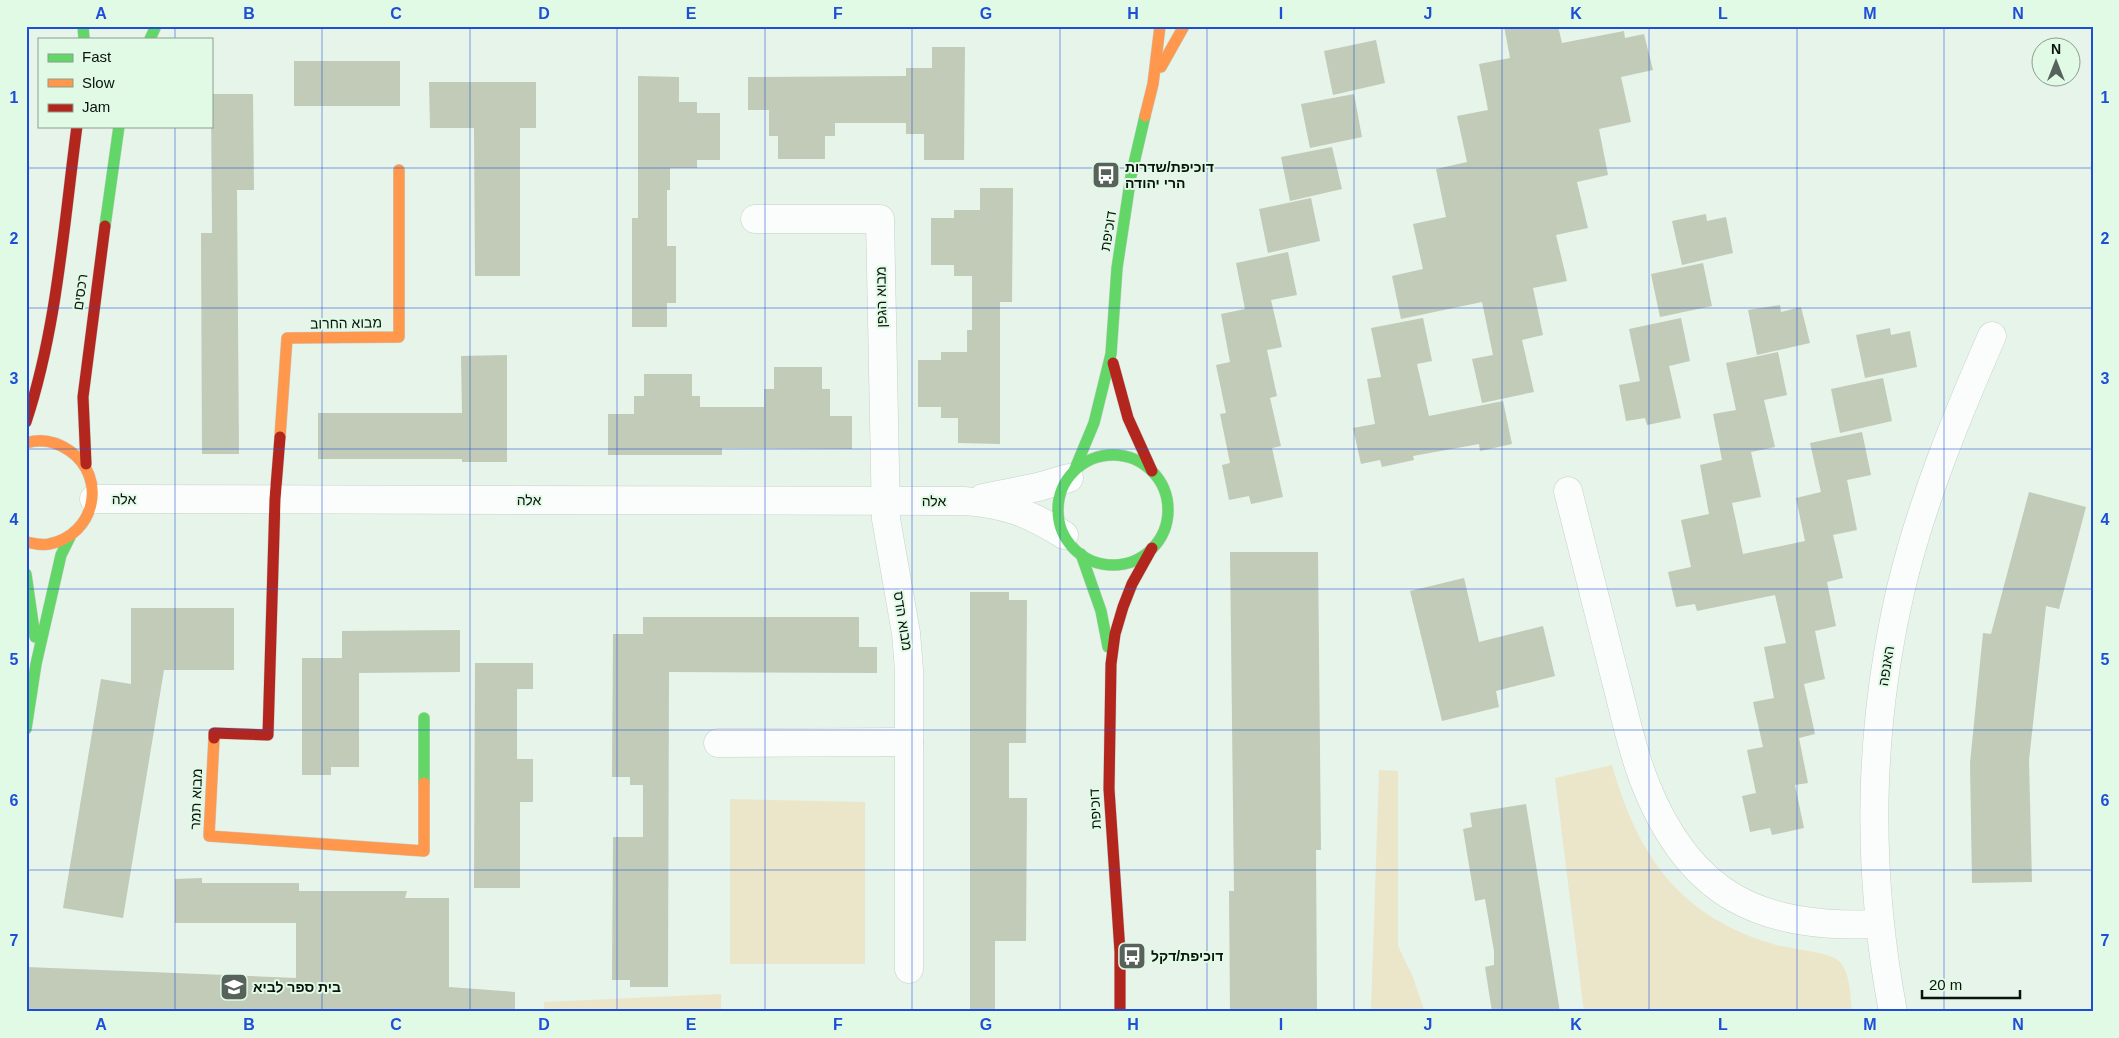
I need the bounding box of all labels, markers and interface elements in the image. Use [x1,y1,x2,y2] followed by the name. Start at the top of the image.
[95,5,107,22] text: A
[243,5,255,22] text: B
[390,5,402,22] text: C
[538,5,550,22] text: D
[686,5,697,22] text: E
[833,5,843,22] text: F
[980,5,992,22] text: G
[1127,5,1139,22] text: H
[1279,5,1283,22] text: I
[1424,5,1432,22] text: J
[1570,5,1582,22] text: K
[1718,5,1728,22] text: L
[1863,5,1877,22] text: M
[2012,5,2024,22] text: N
[38,38,212,128] legend
[2032,38,2082,88] north arrow
[2051,41,2061,57] text: N
[82,48,112,65] text: Fast
[82,74,115,91] text: Slow
[10,89,19,106] text: 1
[2101,89,2110,106] text: 1
[82,98,110,115] text: Jam
[1125,159,1214,191] place label: דוכיפת/שדרות הרי יהודה
[1091,160,1121,190] bus stop icon: דוכיפת/שדרות הרי יהודה
[1097,210,1119,252] street label: דוכיפת
[10,230,19,247] text: 2
[2101,230,2110,247] text: 2
[872,266,890,328] street label: מבוא הגפן
[70,273,90,311] street label: רכסים
[310,314,382,332] street label: מבוא החרוב
[10,370,19,387] text: 3
[2101,370,2110,387] text: 3
[112,491,136,507] street label: אלה
[517,492,541,508] street label: אלה
[922,493,946,509] street label: אלה
[10,511,19,528] text: 4
[2101,511,2110,528] text: 4
[890,590,916,652] street label: מבוא הדס
[1875,645,1897,687] street label: האנפה
[10,651,19,668] text: 5
[2101,651,2110,668] text: 5
[187,768,205,830] street label: מבוא תמר
[1086,788,1104,830] street label: דוכיפת
[10,792,19,809] text: 6
[2101,792,2110,809] text: 6
[10,932,19,949] text: 7
[2101,932,2110,949] text: 7
[1117,941,1147,971] bus stop icon: דוכיפת/דקל
[1151,948,1223,964] place label: דוכיפת/דקל
[1922,968,2019,1000] scale bar
[219,972,249,1002] school or university icon: בית ספר לביא
[1929,976,1962,993] text: 20 m
[253,979,341,995] place label: בית ספר לביא
[95,1016,107,1033] text: A
[243,1016,255,1033] text: B
[390,1016,402,1033] text: C
[538,1016,550,1033] text: D
[686,1016,697,1033] text: E
[833,1016,843,1033] text: F
[980,1016,992,1033] text: G
[1127,1016,1139,1033] text: H
[1279,1016,1283,1033] text: I
[1424,1016,1432,1033] text: J
[1570,1016,1582,1033] text: K
[1718,1016,1728,1033] text: L
[1863,1016,1877,1033] text: M
[2012,1016,2024,1033] text: N

